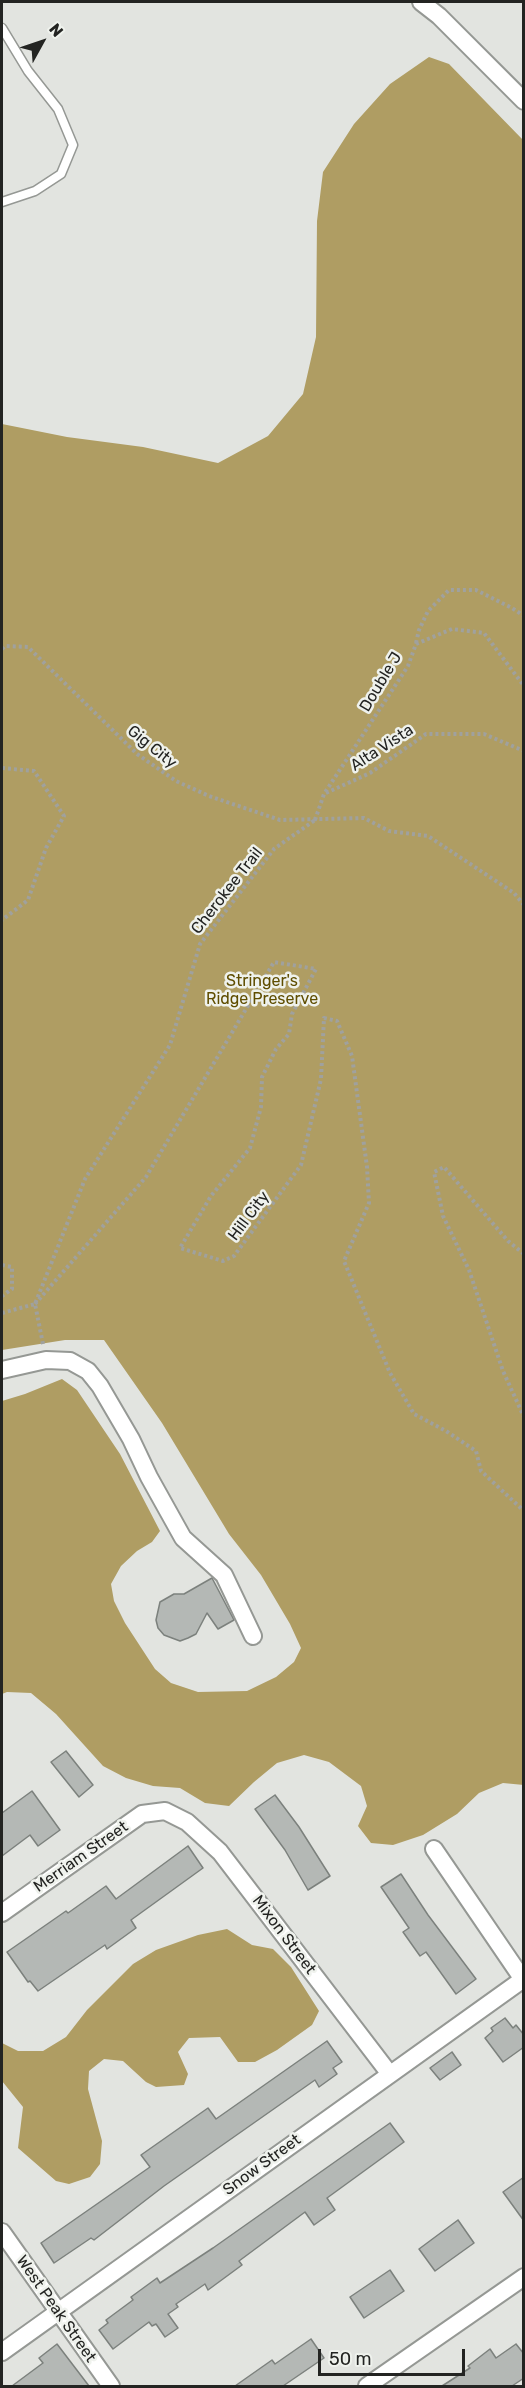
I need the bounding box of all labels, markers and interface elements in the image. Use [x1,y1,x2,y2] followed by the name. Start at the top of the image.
[12,12,72,72] north arrow
[45,20,67,41] text: N
[356,649,406,715] street label: Double J
[123,721,181,773] street label: Gig City
[347,721,417,775] street label: Alta Vista
[187,844,267,938] street label: Cherokee Trail
[206,971,318,1009] park label: Stringer's Ridge Preserve
[224,1188,274,1244] street label: Hill City
[30,1817,132,1897] street label: Merriam Street
[248,1892,320,1978] street label: Mixon Street
[219,2130,305,2200] street label: Snow Street
[12,2252,100,2366] street label: West Peak Street
[321,2337,468,2375] scale bar
[329,2348,372,2370] text: 50 m

